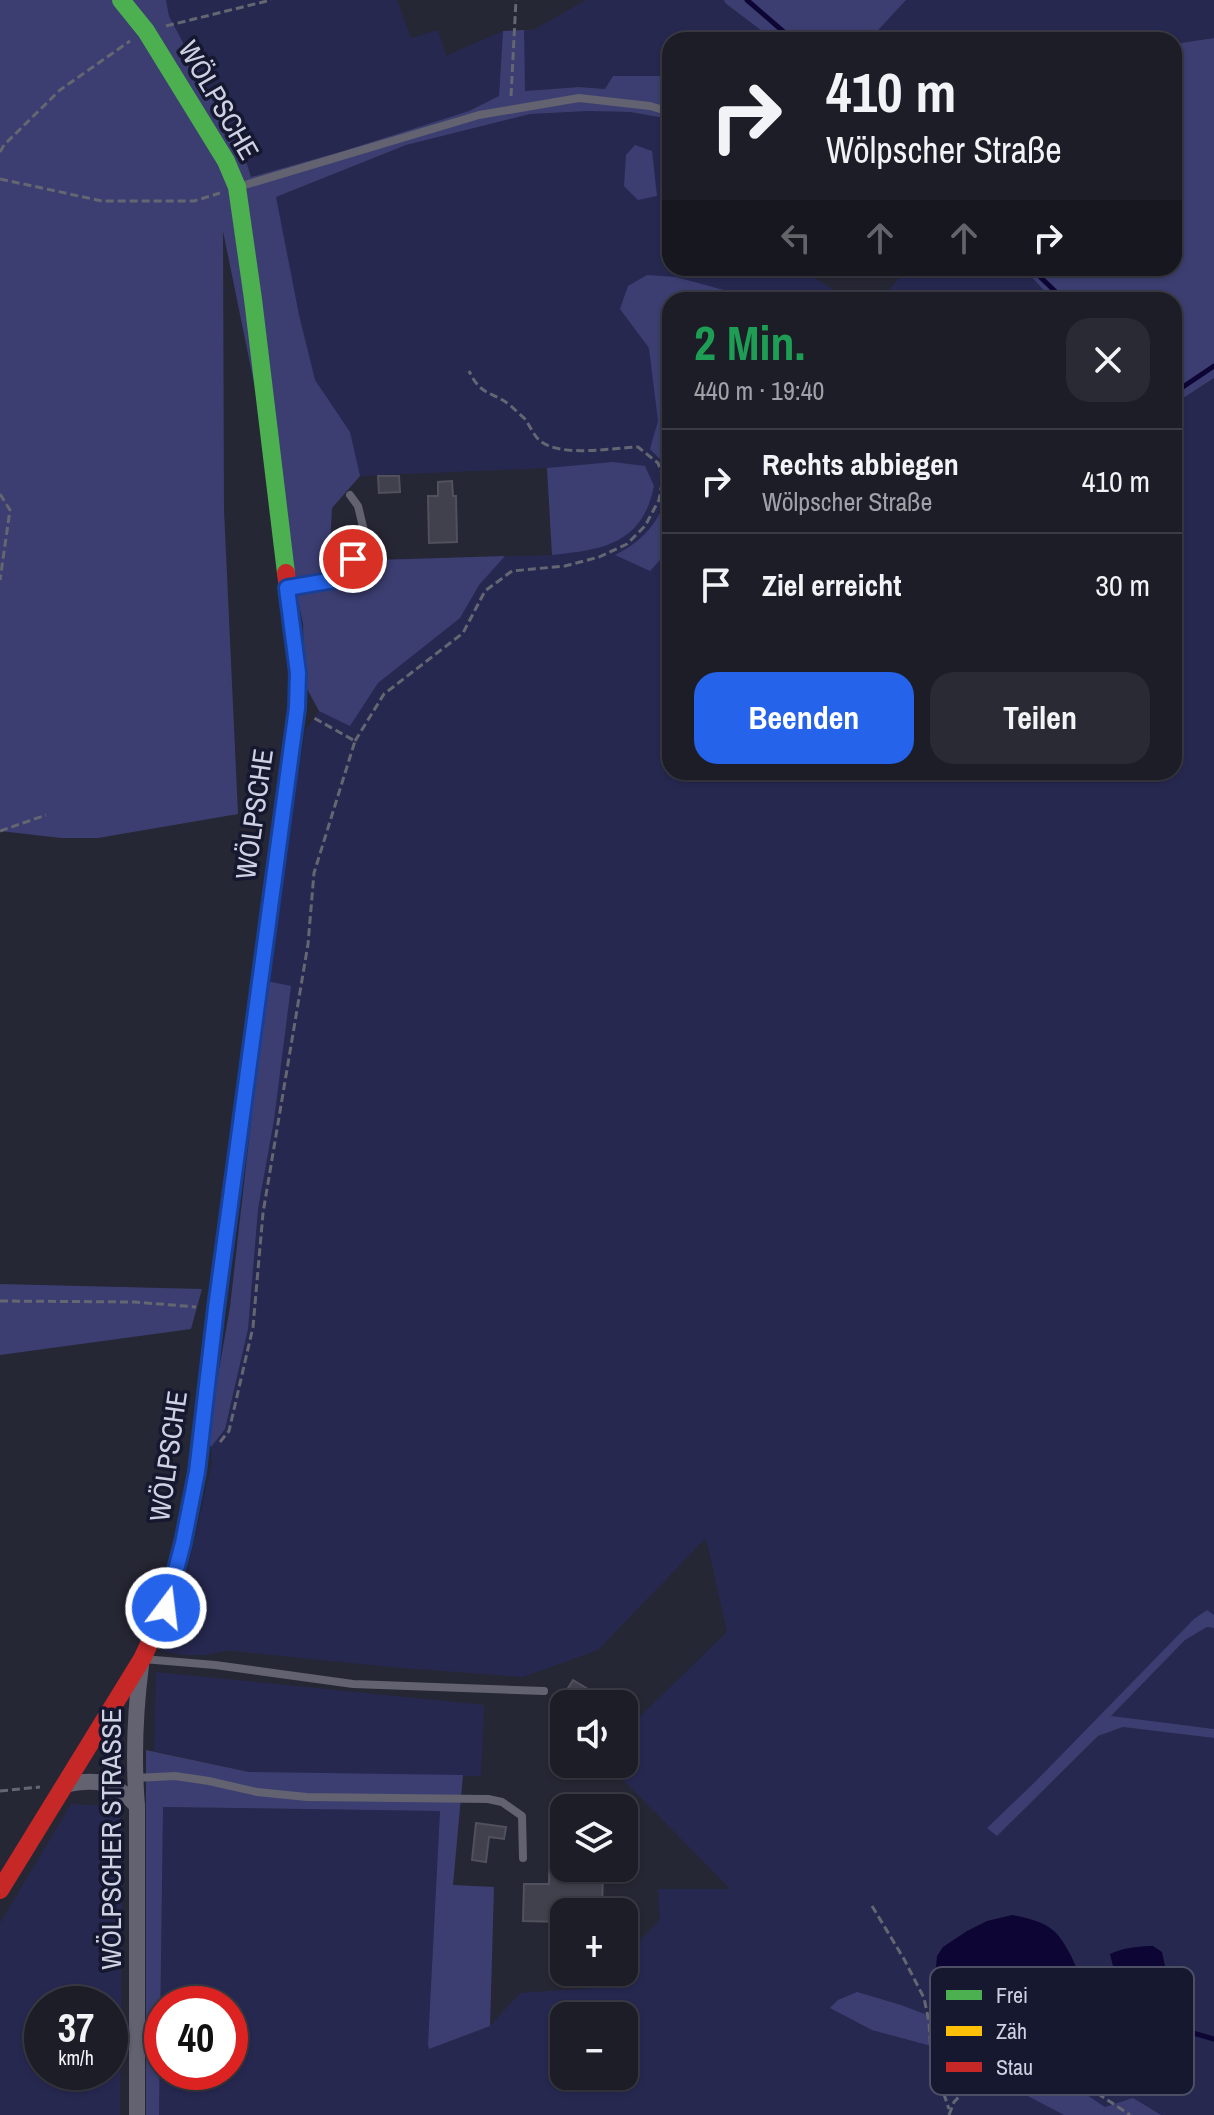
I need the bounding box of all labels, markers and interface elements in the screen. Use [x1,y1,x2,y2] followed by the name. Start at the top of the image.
[170,34,268,166] street label: WÖLPSCHE
[826,54,956,129] text: 410 m
[694,64,798,168] icon: right
[826,126,1062,174] text: Wölpscher Straße
[774,216,818,260] icon: left
[858,216,902,260] icon: ahead
[942,216,986,260] icon: ahead
[1026,216,1070,260] icon: right
[694,310,806,375] text: 2 Min.
[1066,318,1150,402] button: close
[694,373,824,408] text: 440 m · 19:40
[762,444,959,484] text: Rechts abbiegen
[694,459,738,503] icon: right
[1082,461,1150,501] text: 410 m
[762,484,932,519] text: Wölpscher Straße
[319,525,387,593] pin
[331,537,375,581] icon: arrive
[694,563,738,607] icon: arrive
[762,565,901,605] text: Ziel erreicht
[1095,565,1150,605] text: 30 m
[694,672,914,764] button: Beenden
[930,672,1150,764] button: Teilen
[226,746,282,882] street label: WÖLPSCHE
[140,1388,196,1524] street label: WÖLPSCHE
[124,1566,208,1650] position arrow
[550,1690,638,2090] map controls
[550,1690,638,1778] button: sound
[92,1708,130,1970] street label: WÖLPSCHER STRASSE
[550,1794,638,1882] button: layers
[550,1898,638,1986] button: +
[930,1967,1194,2095] legend
[996,1980,1028,2010] text: Frei
[144,1986,248,2090] speed limit sign: 40
[58,2001,94,2054] text: 37
[550,2002,638,2090] button: −
[996,2016,1027,2046] text: Zäh
[58,2044,94,2071] text: km/h
[996,2052,1033,2082] text: Stau

